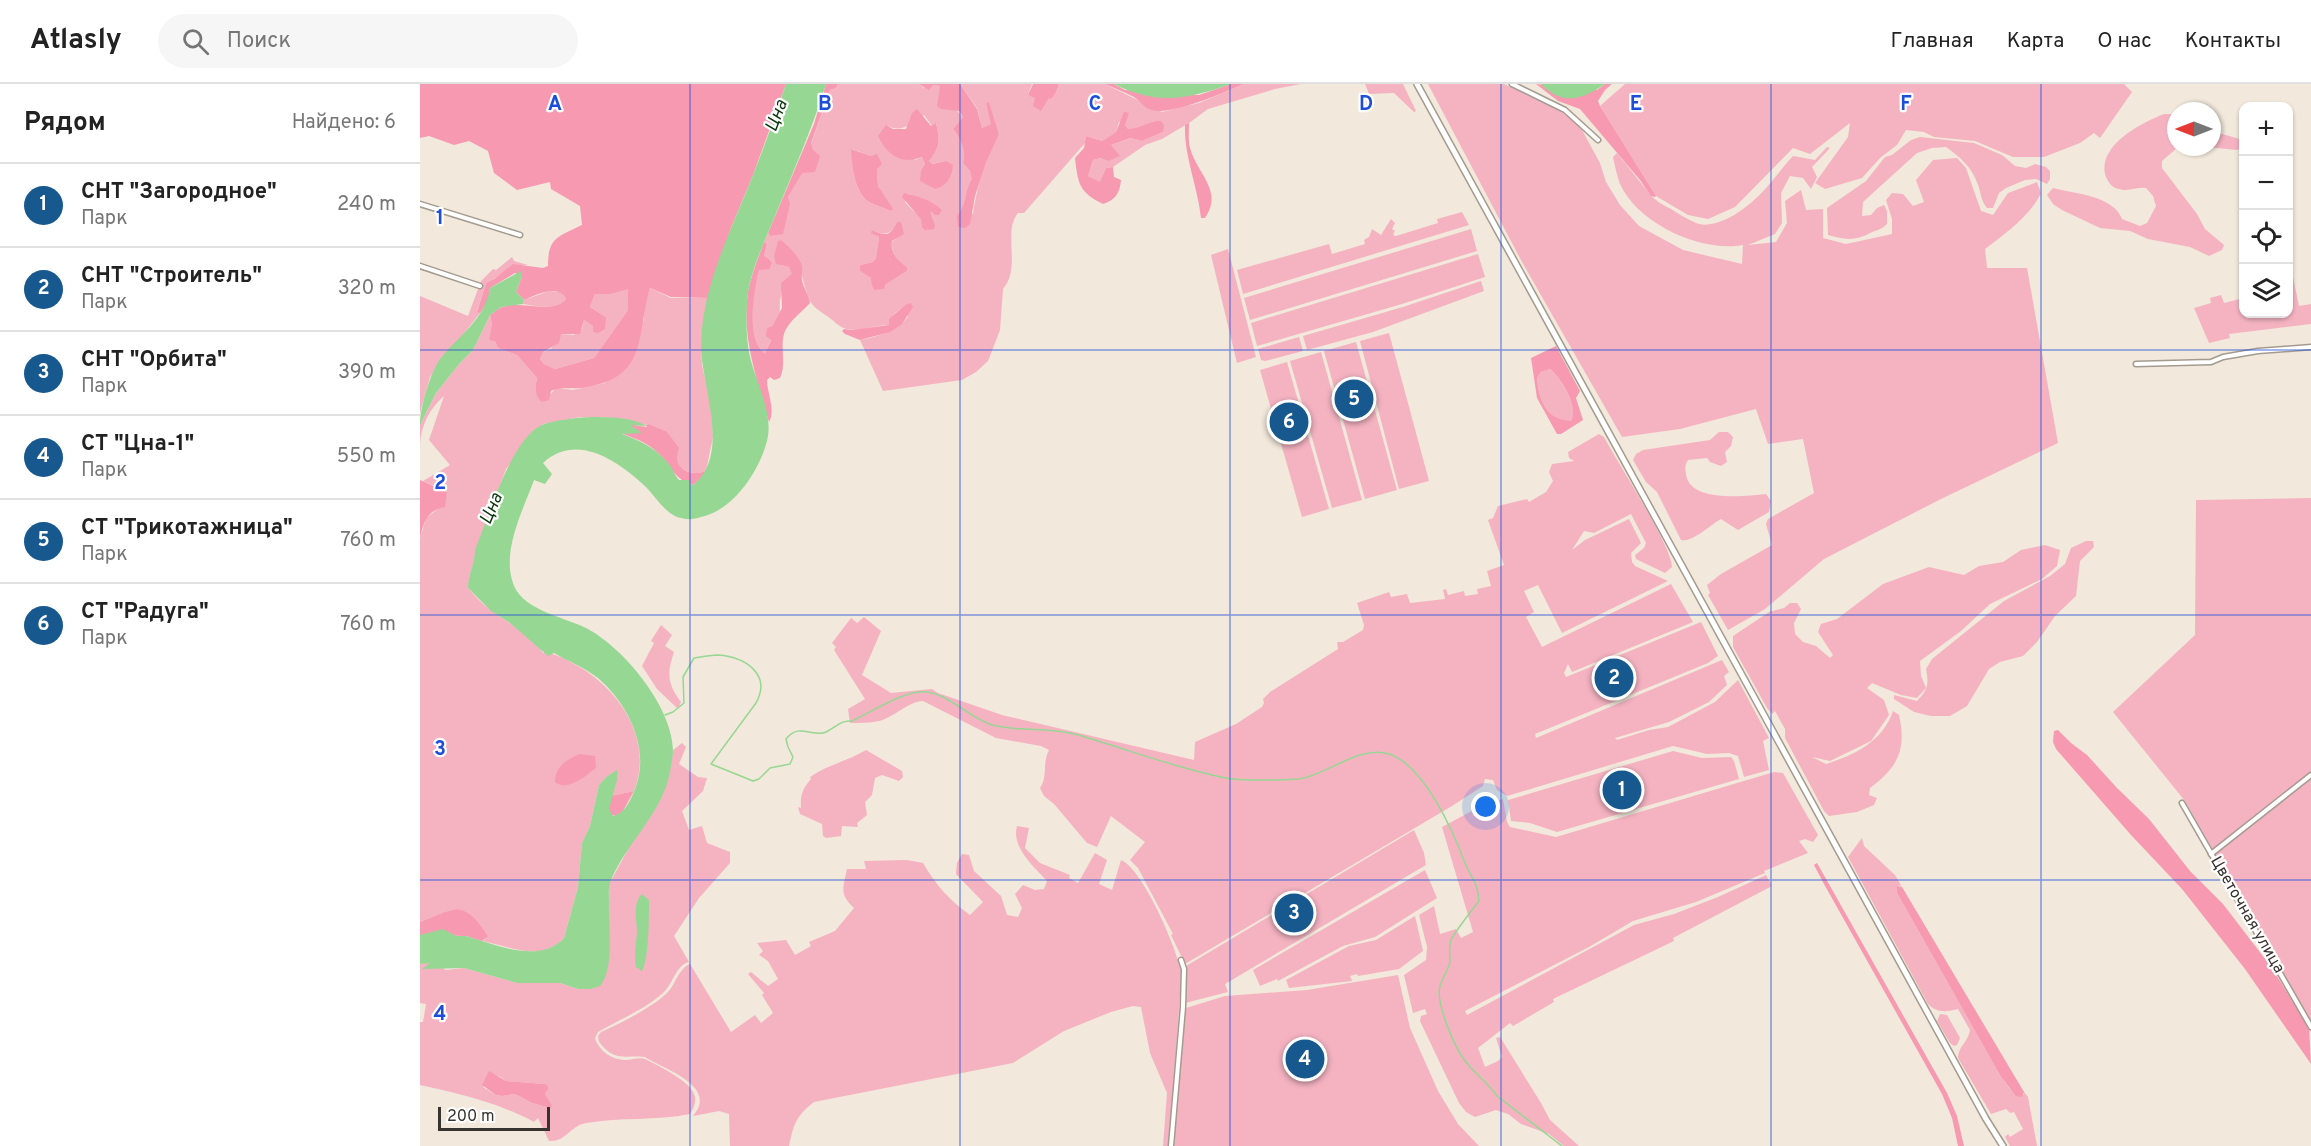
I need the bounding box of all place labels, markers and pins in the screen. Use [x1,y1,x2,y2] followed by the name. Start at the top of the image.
[1334,376,1374,422] pin: 5
[1270,400,1308,444] pin: 6
[1594,656,1634,700] pin: 2
[1602,768,1642,812] pin: 1
[1274,890,1314,936] pin: 3
[1286,1036,1324,1082] pin: 4

